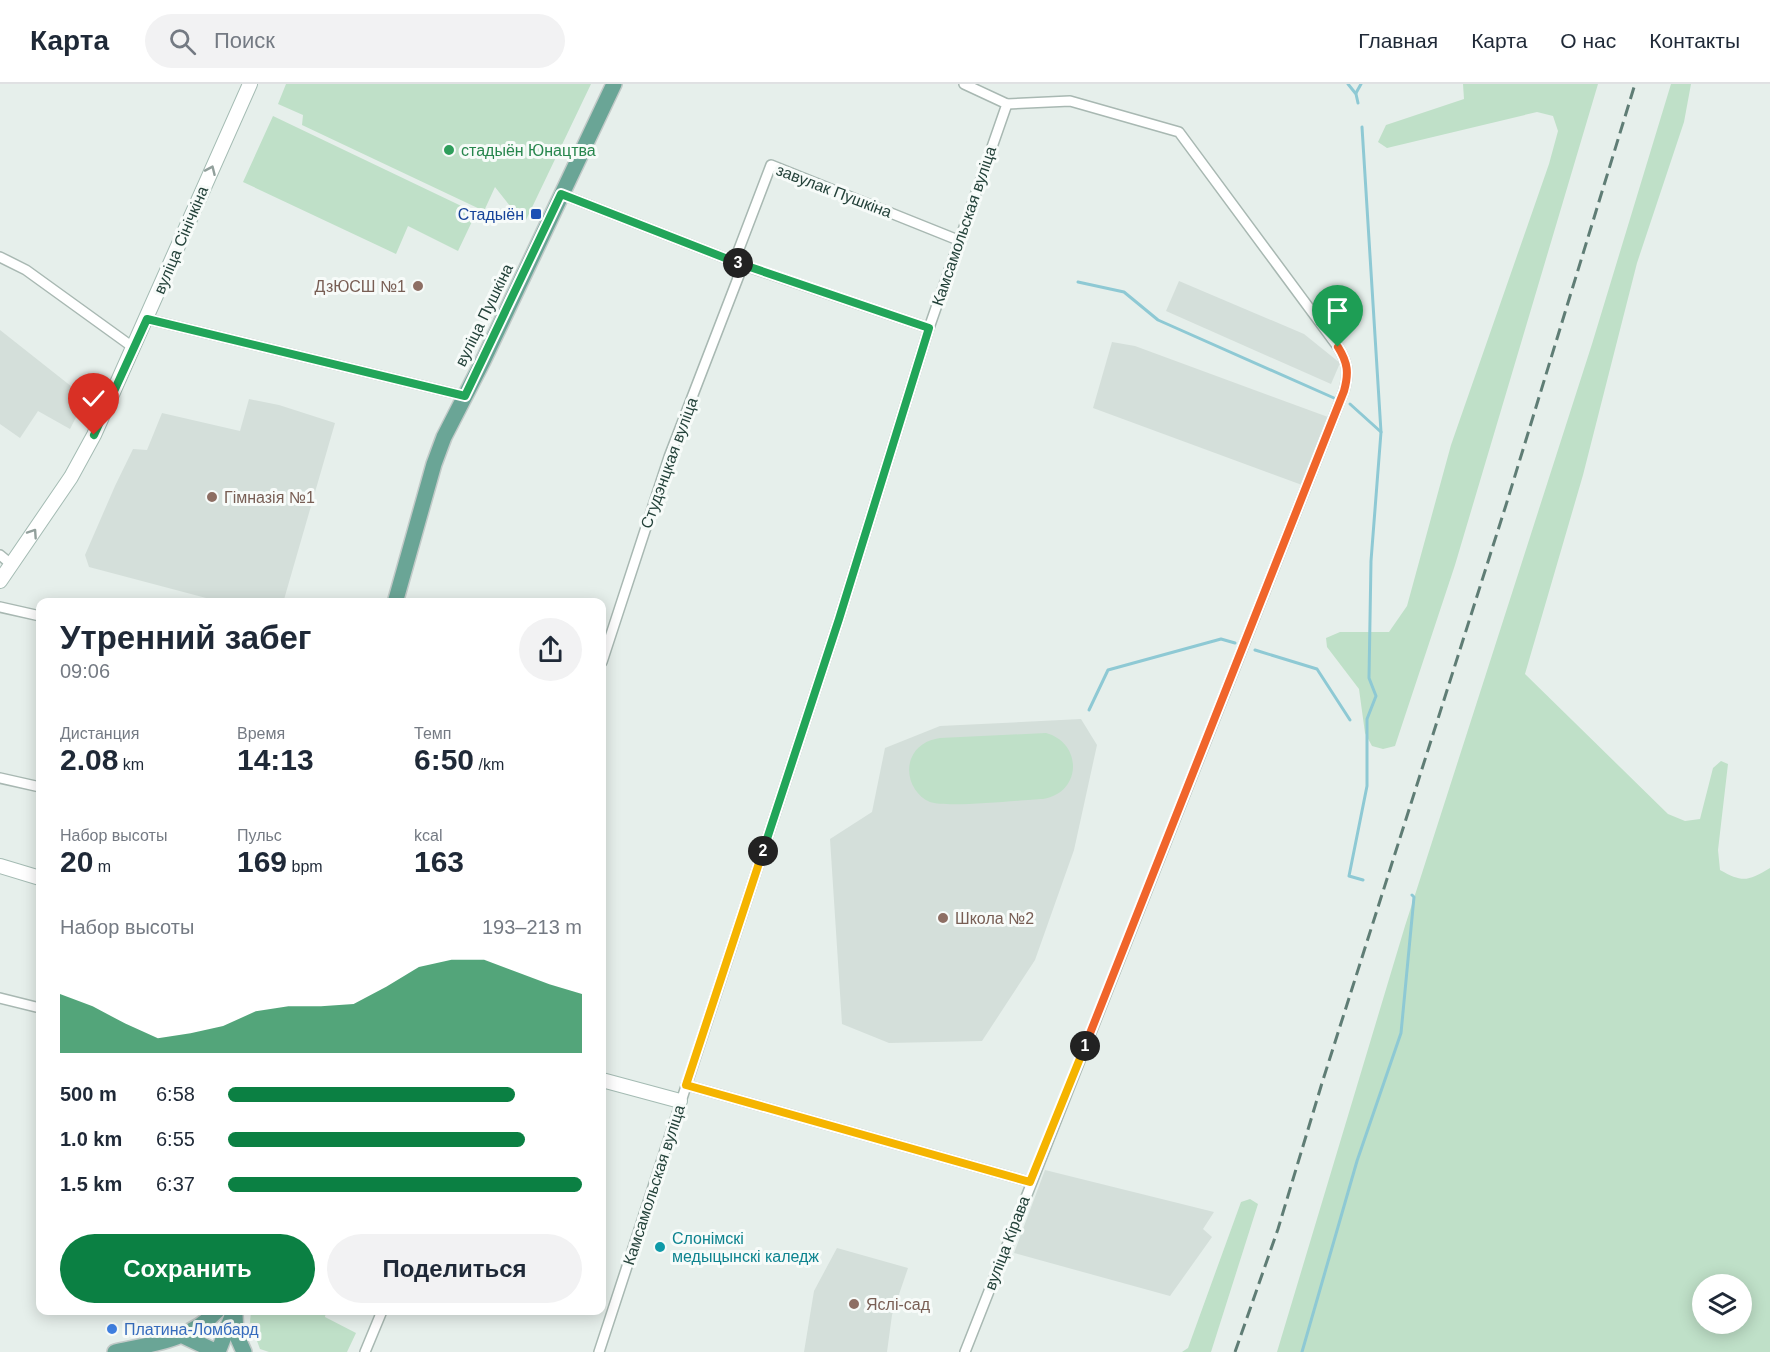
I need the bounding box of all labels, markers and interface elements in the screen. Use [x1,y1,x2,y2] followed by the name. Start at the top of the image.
[145,14,565,68] search box
[30,25,109,56] text: Карта
[166,25,199,58] icon: search
[214,28,275,53] text: Поиск
[1358,29,1438,52] text: Главная
[1471,29,1527,52] text: Карта
[1560,29,1616,52] text: О нас
[1649,29,1740,52] text: Контакты
[461,142,596,159] place label: стадыён Юнацтва
[442,143,456,157] marker: стадыён Юнацтва
[929,144,999,308] street label: Камсамольская вуліца
[774,161,894,221] street label: завулак Пушкіна
[204,166,216,177] one-way arrow
[151,184,211,296] street label: вуліца Сінічкіна
[458,206,524,223] place label: Стадыён
[529,207,543,221] marker: Стадыён
[723,248,753,278] pin: 3
[734,254,742,271] text: 3
[452,261,516,369] street label: вуліца Пушкіна
[315,278,406,295] place label: ДзЮСШ №1
[411,279,425,293] marker: ДзЮСШ №1
[1312,285,1363,347] pin
[1321,294,1354,327] icon: arrive
[68,373,119,435] pin
[77,382,110,415] icon: check
[637,395,701,531] street label: Студэнцкая вуліца
[224,489,315,506] place label: Гімназія №1
[205,490,219,504] marker: Гімназія №1
[26,529,37,540] one-way arrow
[519,618,582,681] button: share
[60,619,312,656] text: Утренний забег
[60,660,110,682] text: 09:06
[60,725,139,742] text: Дистанция
[237,725,285,742] text: Время
[414,725,451,742] text: Темп
[60,743,118,776] text: 2.08
[237,743,314,776] text: 14:13
[414,743,474,776] text: 6:50
[118,756,144,773] text: km
[474,756,504,773] text: /km
[60,827,167,844] text: Набор высоты
[237,827,282,844] text: Пульс
[414,827,442,844] text: kcal
[748,836,778,866] pin: 2
[759,842,767,859] text: 2
[60,845,93,878] text: 20
[237,845,287,878] text: 169
[414,845,464,878] text: 163
[93,858,111,875] text: m
[287,858,323,875] text: bpm
[955,910,1034,927] place label: Школа №2
[936,911,950,925] marker: Школа №2
[60,916,194,938] text: Набор высоты
[482,916,582,938] text: 193–213 m
[1070,1031,1100,1061] pin: 1
[1081,1037,1089,1054] text: 1
[60,1083,117,1105] text: 500 m
[156,1083,195,1105] text: 6:58
[620,1103,688,1267] street label: Камсамольская вуліца
[60,1128,122,1150] text: 1.0 km
[156,1128,195,1150] text: 6:55
[60,1173,122,1195] text: 1.5 km
[156,1173,195,1195] text: 6:37
[981,1194,1033,1292] street label: вуліца Кірава
[672,1230,819,1265] place label: Слонімскі медыцынскі каледж
[60,1234,315,1303] button: Сохранить
[327,1234,582,1303] button: Поделиться
[653,1240,667,1254] marker: Слонімскі медыцынскі каледж
[1692,1274,1752,1334] map controls
[1692,1274,1752,1334] button: layers
[866,1296,931,1313] place label: Яслі-сад
[847,1297,861,1311] marker: Яслі-сад
[124,1321,259,1338] place label: Платина-Ломбард
[105,1322,119,1336] marker: Платина-Ломбард

